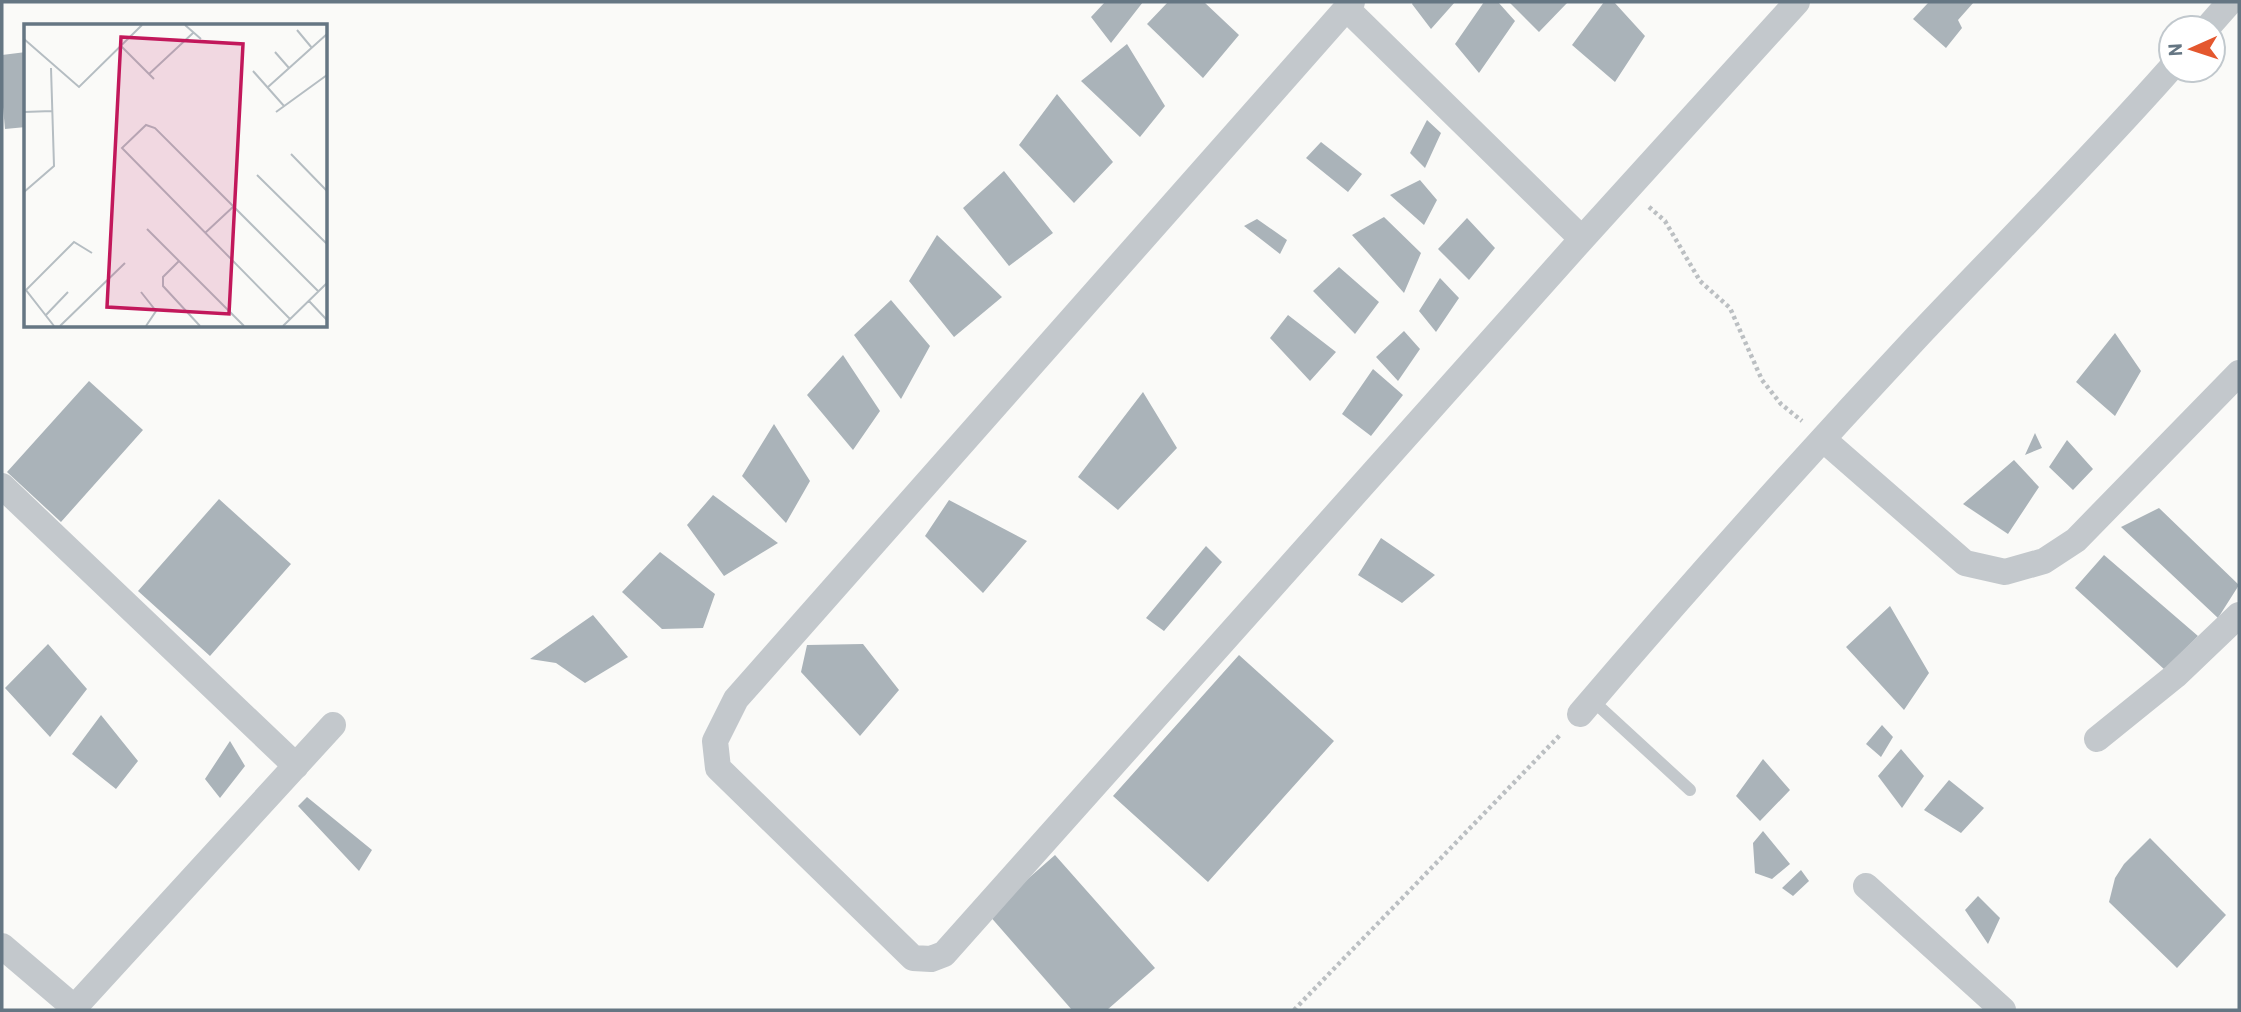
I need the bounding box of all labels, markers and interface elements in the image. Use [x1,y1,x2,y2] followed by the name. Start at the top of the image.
[2157,14,2227,84] north arrow
[24,24,327,327] inset map
[2163,43,2186,57] text: N

